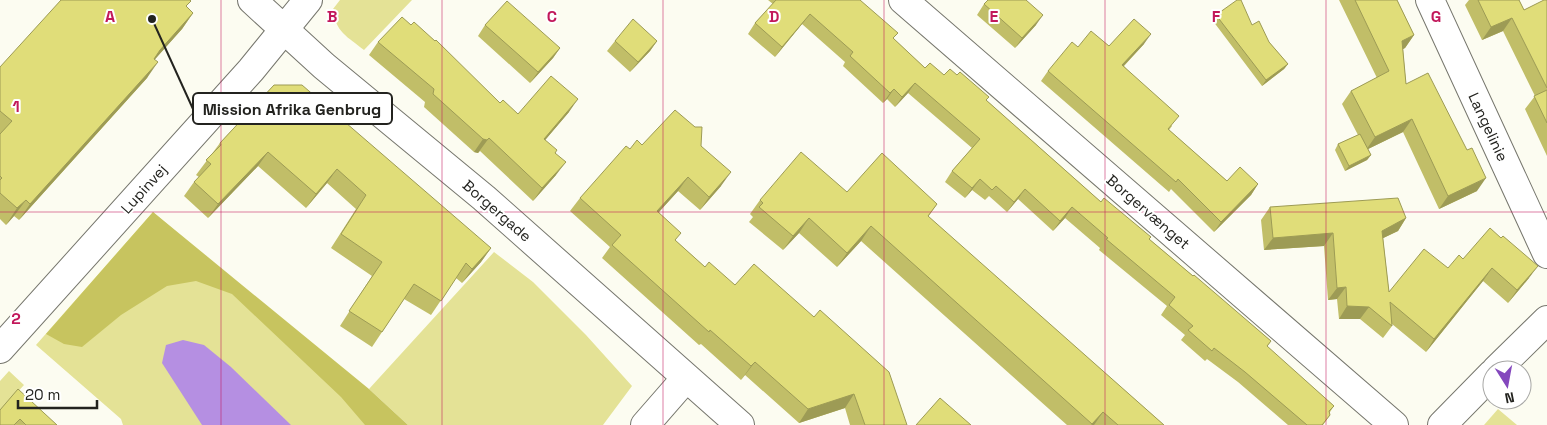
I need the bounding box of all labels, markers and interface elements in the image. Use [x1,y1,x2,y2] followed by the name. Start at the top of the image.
[105,6,115,27] text: A
[327,6,337,27] text: B
[547,6,557,27] text: C
[769,6,779,27] text: D
[990,6,999,27] text: E
[1212,6,1221,27] text: F
[1431,6,1441,27] text: G
[1464,89,1513,164] street label: Langelinie
[193,93,392,124] callout: Mission Afrika Genbrug
[12,96,20,117] text: 1
[203,99,381,120] text: Mission Afrika Genbrug
[116,160,171,217] street label: Lupinvej
[1103,170,1194,253] street label: Borgervænget
[459,176,536,246] street label: Borgergade
[11,308,21,329] text: 2
[1482,360,1532,410] north arrow
[18,378,96,410] scale bar
[25,385,60,404] text: 20 m
[1503,388,1516,407] text: N

